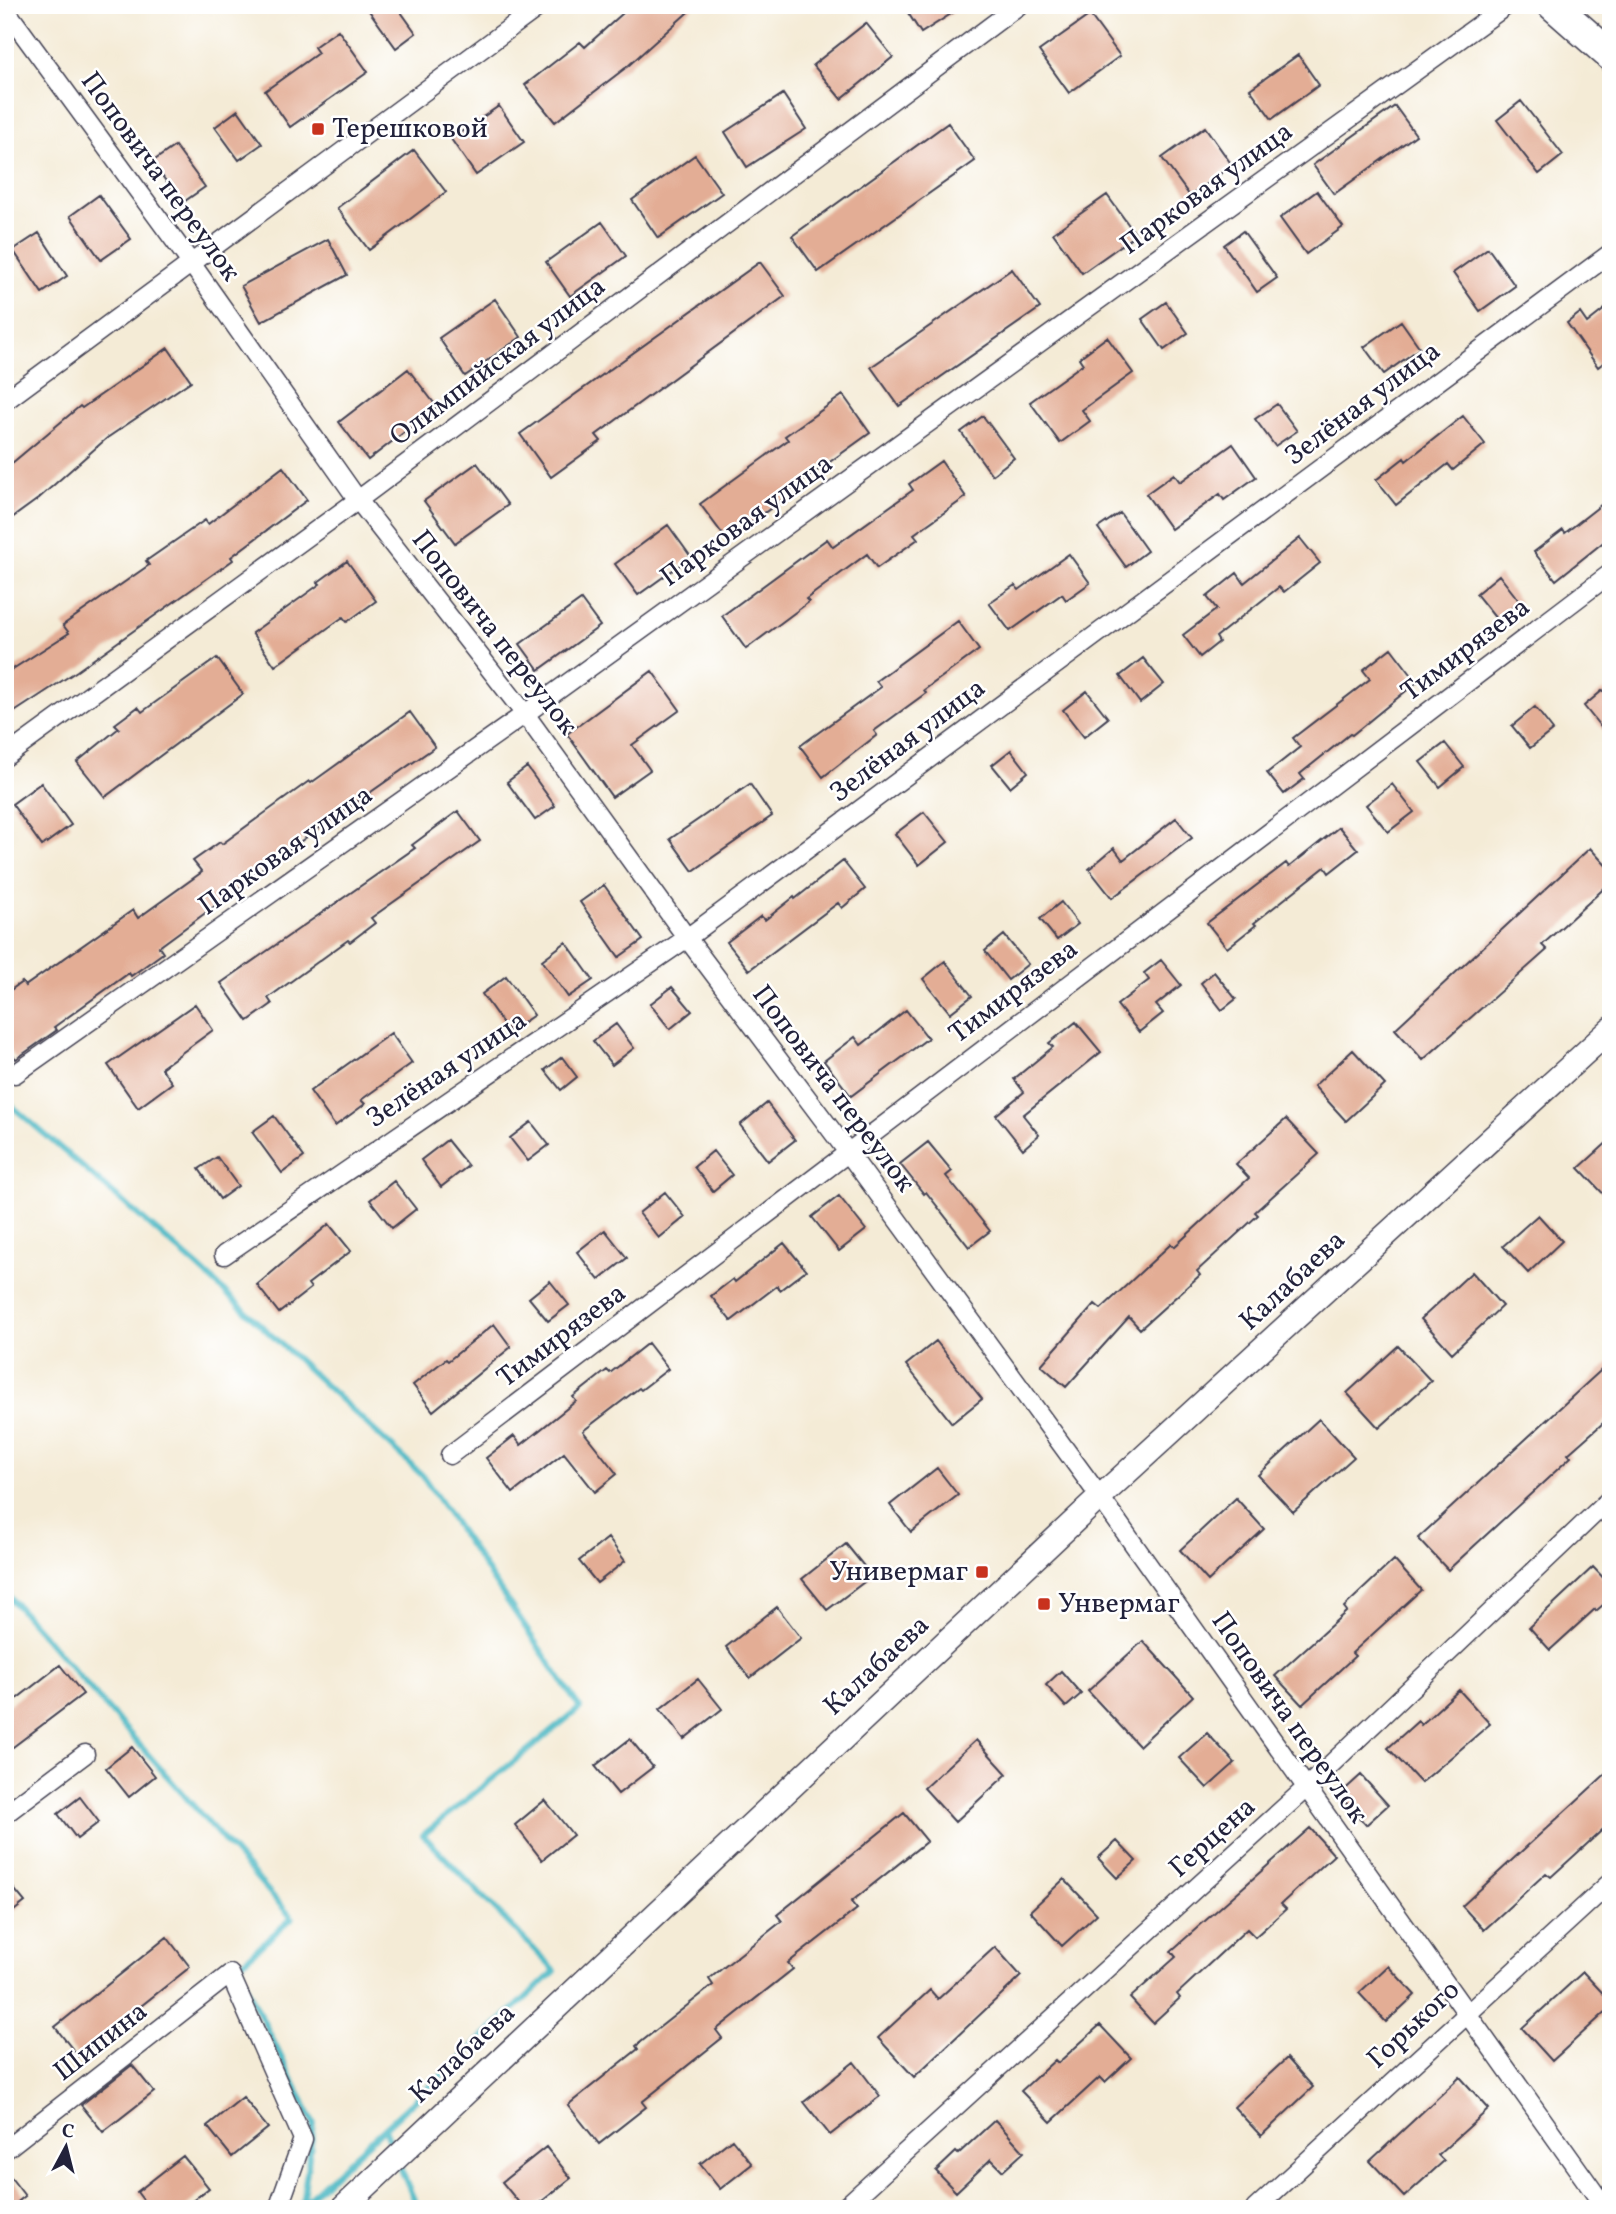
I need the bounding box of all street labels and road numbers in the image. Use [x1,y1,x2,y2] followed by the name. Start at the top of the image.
[71,64,250,290] street label: Поповича переулок
[1113,113,1301,265] street label: Парковая улица
[382,268,614,456] street label: Олимпийская улица
[1277,332,1449,476] street label: Зелёная улица
[653,445,841,597] street label: Парковая улица
[401,522,587,744] street label: Поповича переулок
[1393,589,1539,711] street label: Тимирязева
[822,669,994,813] street label: Зелёная улица
[191,776,381,926] street label: Парковая улица
[941,931,1087,1053] street label: Тимирязева
[742,977,924,1201] street label: Поповича переулок
[359,1002,535,1138] street label: Зелёная улица
[1231,1222,1355,1340] street label: Калабаева
[489,1275,635,1397] street label: Тимирязева
[1201,1604,1377,1832] street label: Поповича переулок
[815,1607,939,1725] street label: Калабаева
[1161,1788,1265,1888] street label: Герцена
[1359,1972,1469,2078] street label: Горького
[46,1993,156,2091] street label: Шипина
[401,1995,525,2113] street label: Калабаева

